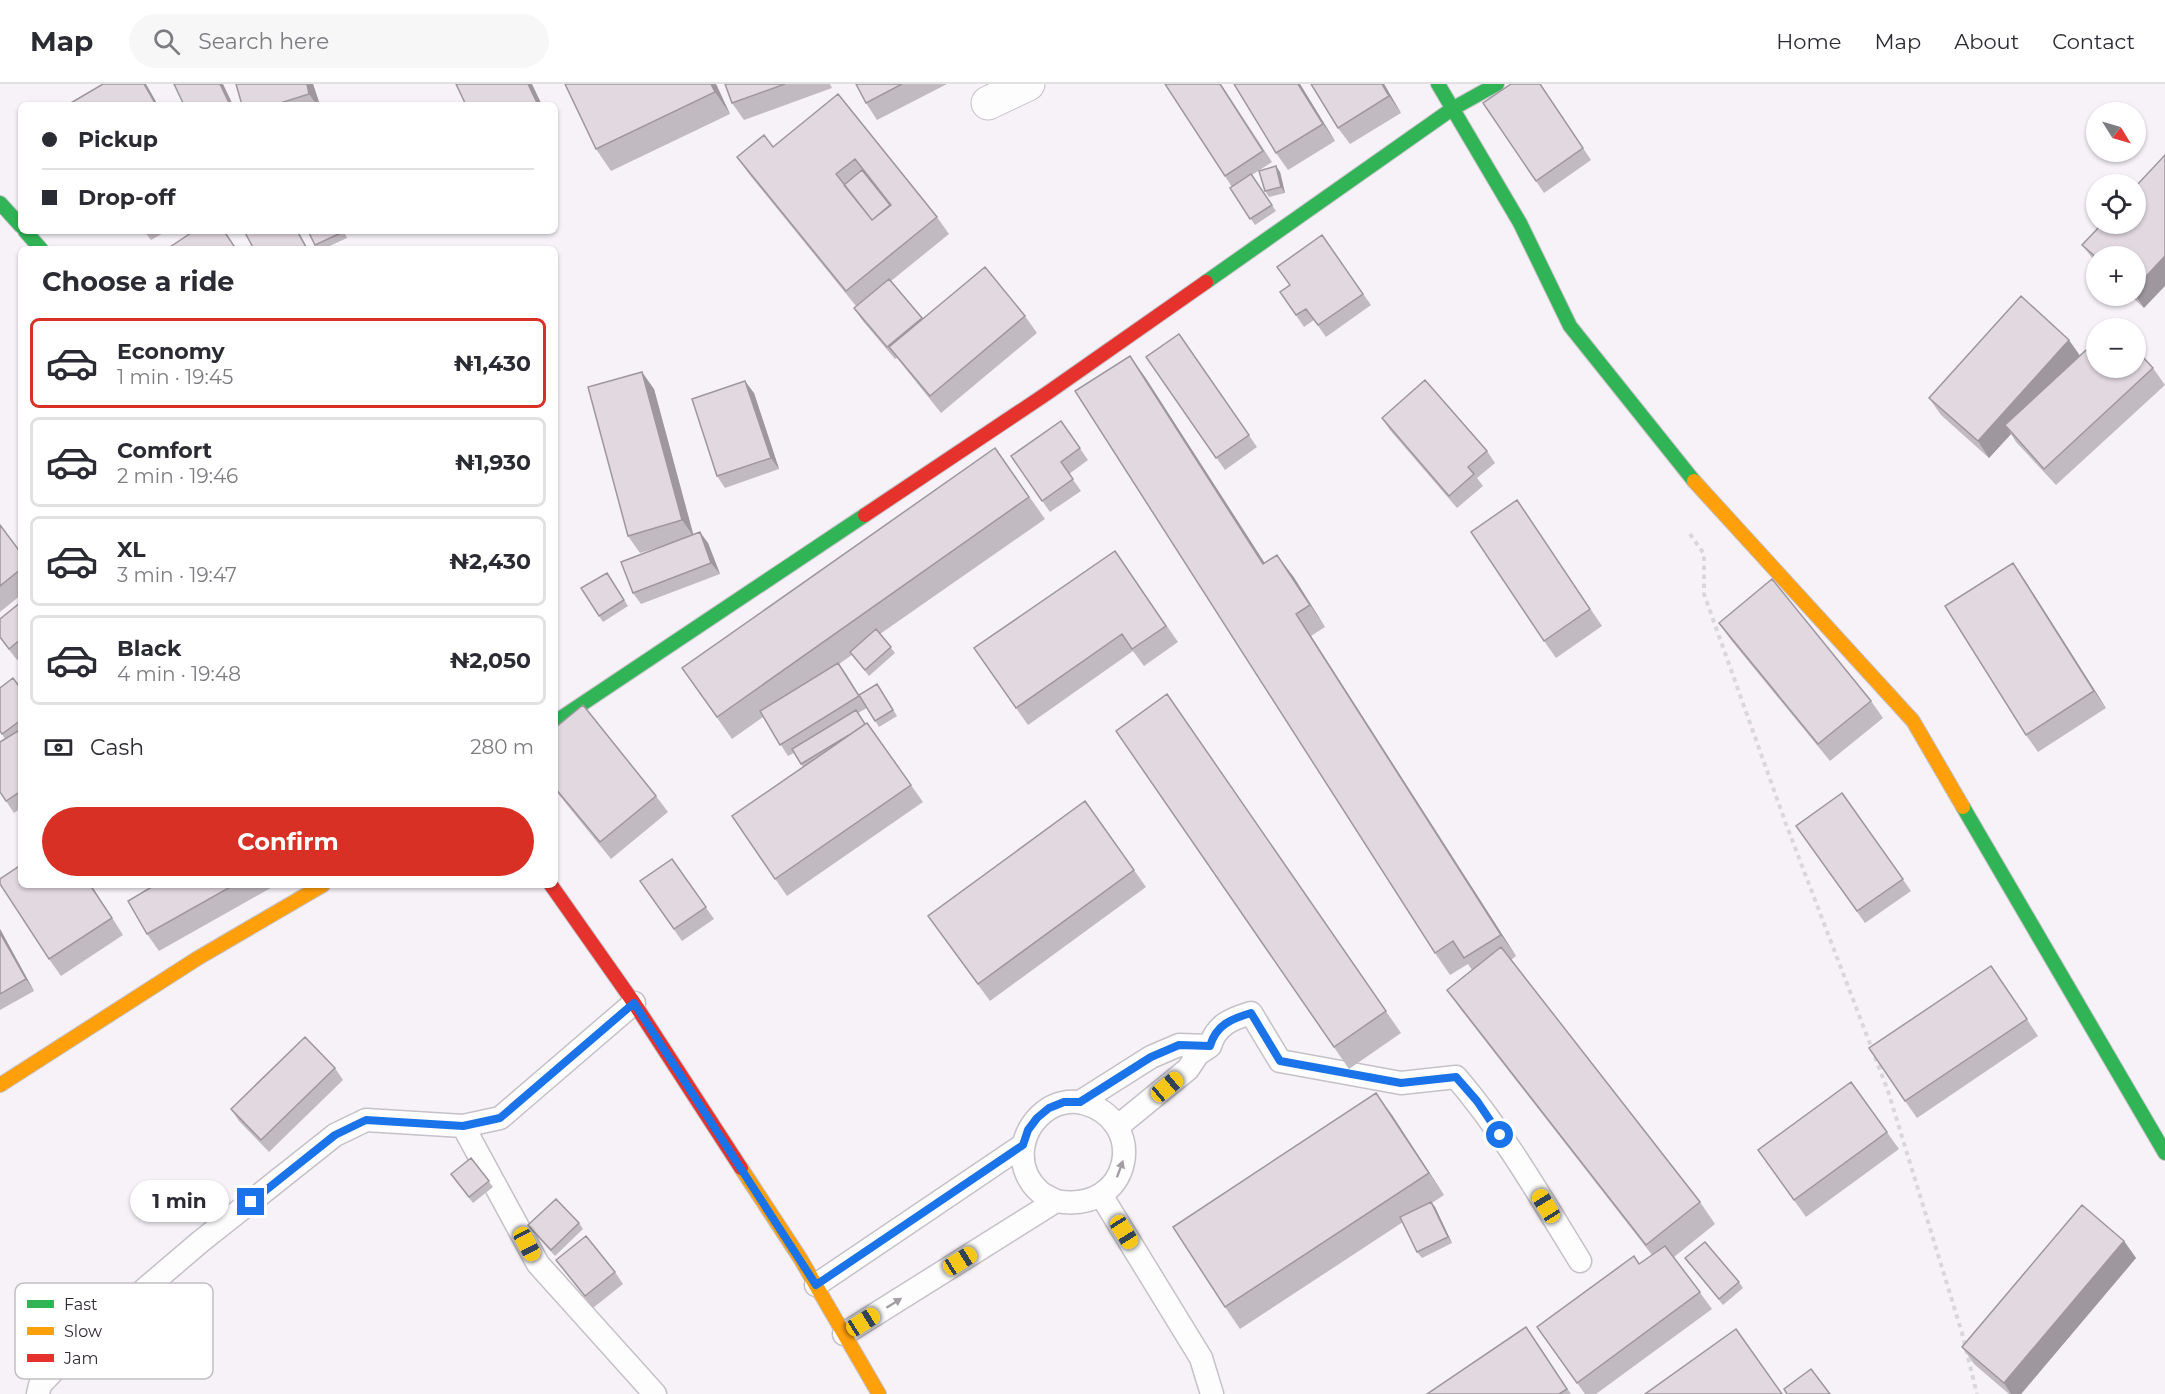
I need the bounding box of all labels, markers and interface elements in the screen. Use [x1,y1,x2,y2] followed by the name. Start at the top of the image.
[129,14,549,68] search box
[30,24,93,58] text: Map
[150,25,183,58] icon: search
[198,28,329,55] text: Search here
[1776,29,1841,54] text: Home
[1874,29,1921,54] text: Map
[1954,29,2019,54] text: About
[2052,29,2135,54] text: Contact
[2086,102,2146,162] north arrow
[2086,102,2146,378] map controls
[78,126,158,153] text: Pickup
[2086,174,2146,234] button: locate
[78,184,176,211] text: Drop-off
[2086,246,2146,306] button: +
[42,265,234,298] text: Choose a ride
[2086,318,2146,378] button: −
[45,336,99,390] icon: car
[117,338,225,365] text: Economy
[454,350,531,377] text: ₦1,430
[117,365,233,389] text: 1 min · 19:45
[45,435,99,489] icon: car
[117,437,212,464] text: Comfort
[455,449,531,476] text: ₦1,930
[117,464,238,488] text: 2 min · 19:46
[45,534,99,588] icon: car
[117,536,146,563] text: XL
[449,548,531,575] text: ₦2,430
[117,563,237,587] text: 3 min · 19:47
[45,633,99,687] icon: car
[117,635,181,662] text: Black
[450,647,531,674] text: ₦2,050
[117,662,241,686] text: 4 min · 19:48
[42,731,75,764] icon: cash
[90,734,144,761] text: Cash
[470,735,534,759] text: 280 m
[42,807,534,876] button: Confirm
[1147,1069,1187,1105] car
[1486,1121,1513,1148] route start
[1115,1160,1125,1178] one-way arrow
[131,1181,230,1223] callout: 1 min
[1529,1186,1563,1226] car
[237,1188,264,1215] route end
[152,1189,207,1213] text: 1 min
[1107,1212,1141,1252] car
[511,1224,543,1264] car
[940,1244,980,1278] car
[15,1283,213,1379] legend
[64,1295,98,1314] text: Fast
[886,1297,902,1308] one-way arrow
[843,1305,883,1339] car
[64,1322,102,1341] text: Slow
[63,1349,98,1368] text: Jam

